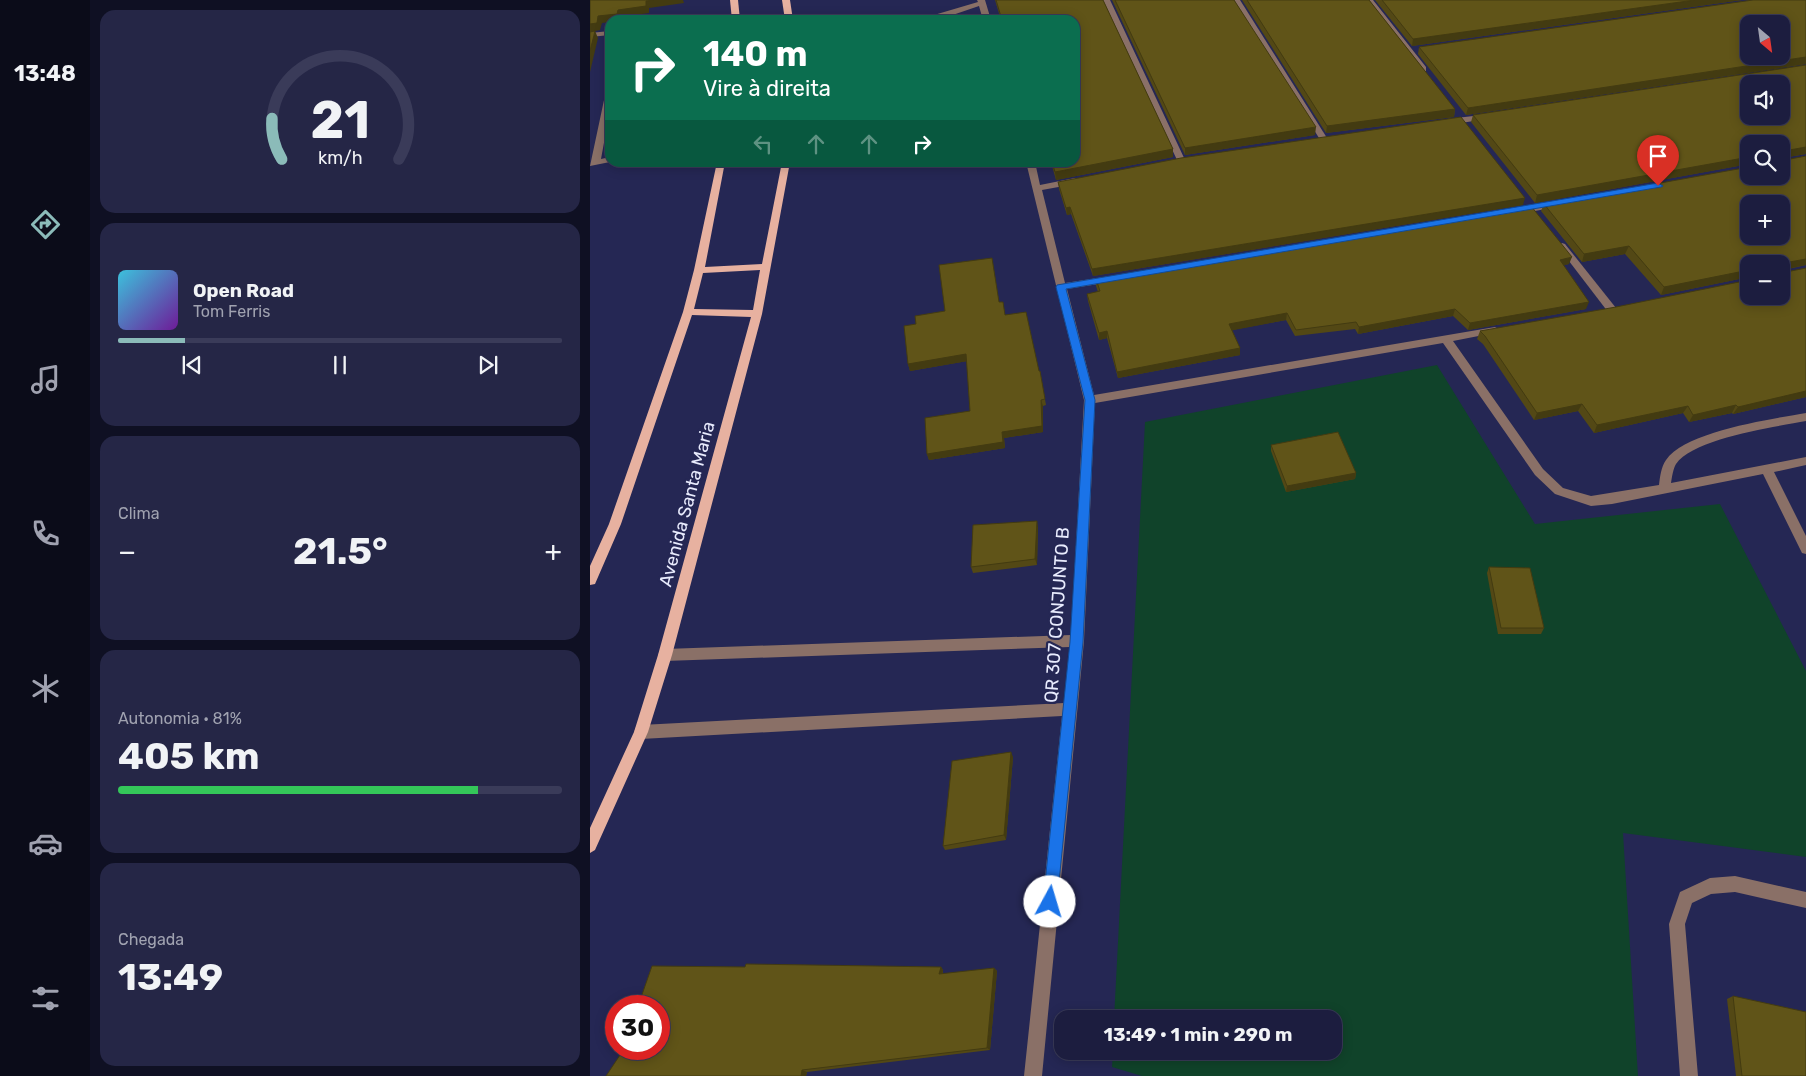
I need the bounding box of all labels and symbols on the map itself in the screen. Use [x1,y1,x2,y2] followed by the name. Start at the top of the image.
[1740,15,1790,65] north arrow
[1637,135,1679,186] pin
[654,419,720,589] street label: Avenida Santa Maria
[1040,526,1074,704] street label: QR 307 CONJUNTO B
[1023,875,1075,927] position arrow
[605,995,670,1060] speed limit sign: 30

